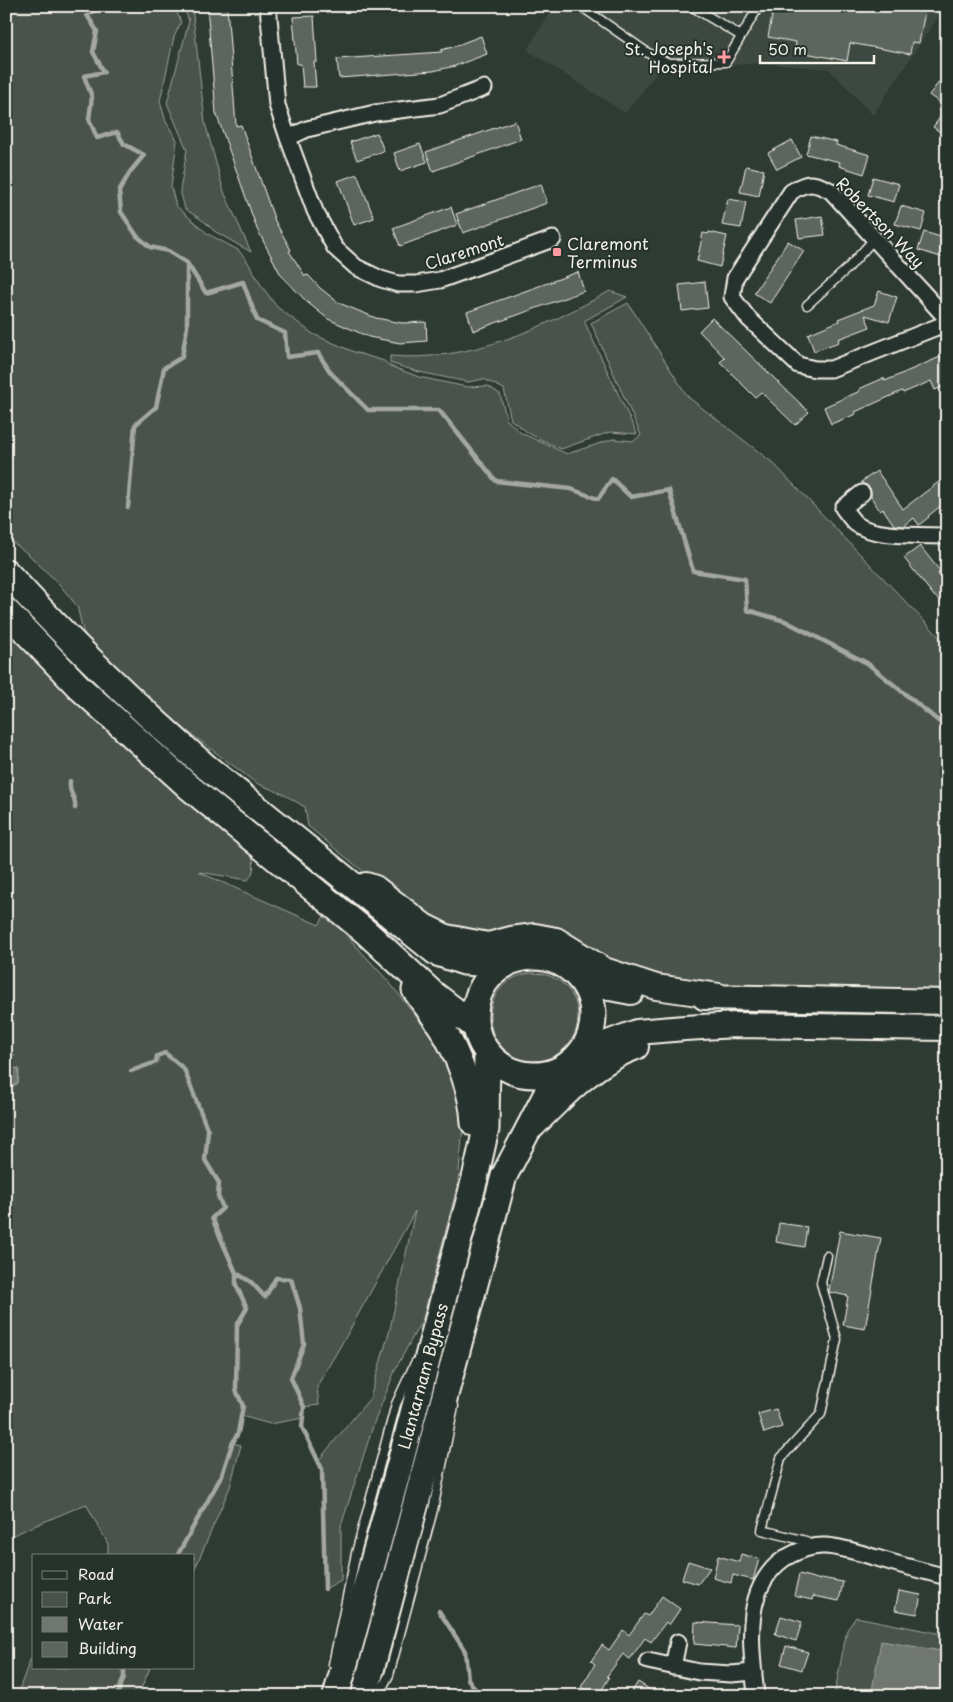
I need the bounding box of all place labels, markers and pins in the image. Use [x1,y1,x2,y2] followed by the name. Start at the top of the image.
[624,36,713,78] place label: St. Joseph's Hospital
[717,50,731,64] marker: St. Joseph's Hospital
[567,231,649,273] place label: Claremont Terminus
[551,246,563,258] marker: Claremont Terminus

